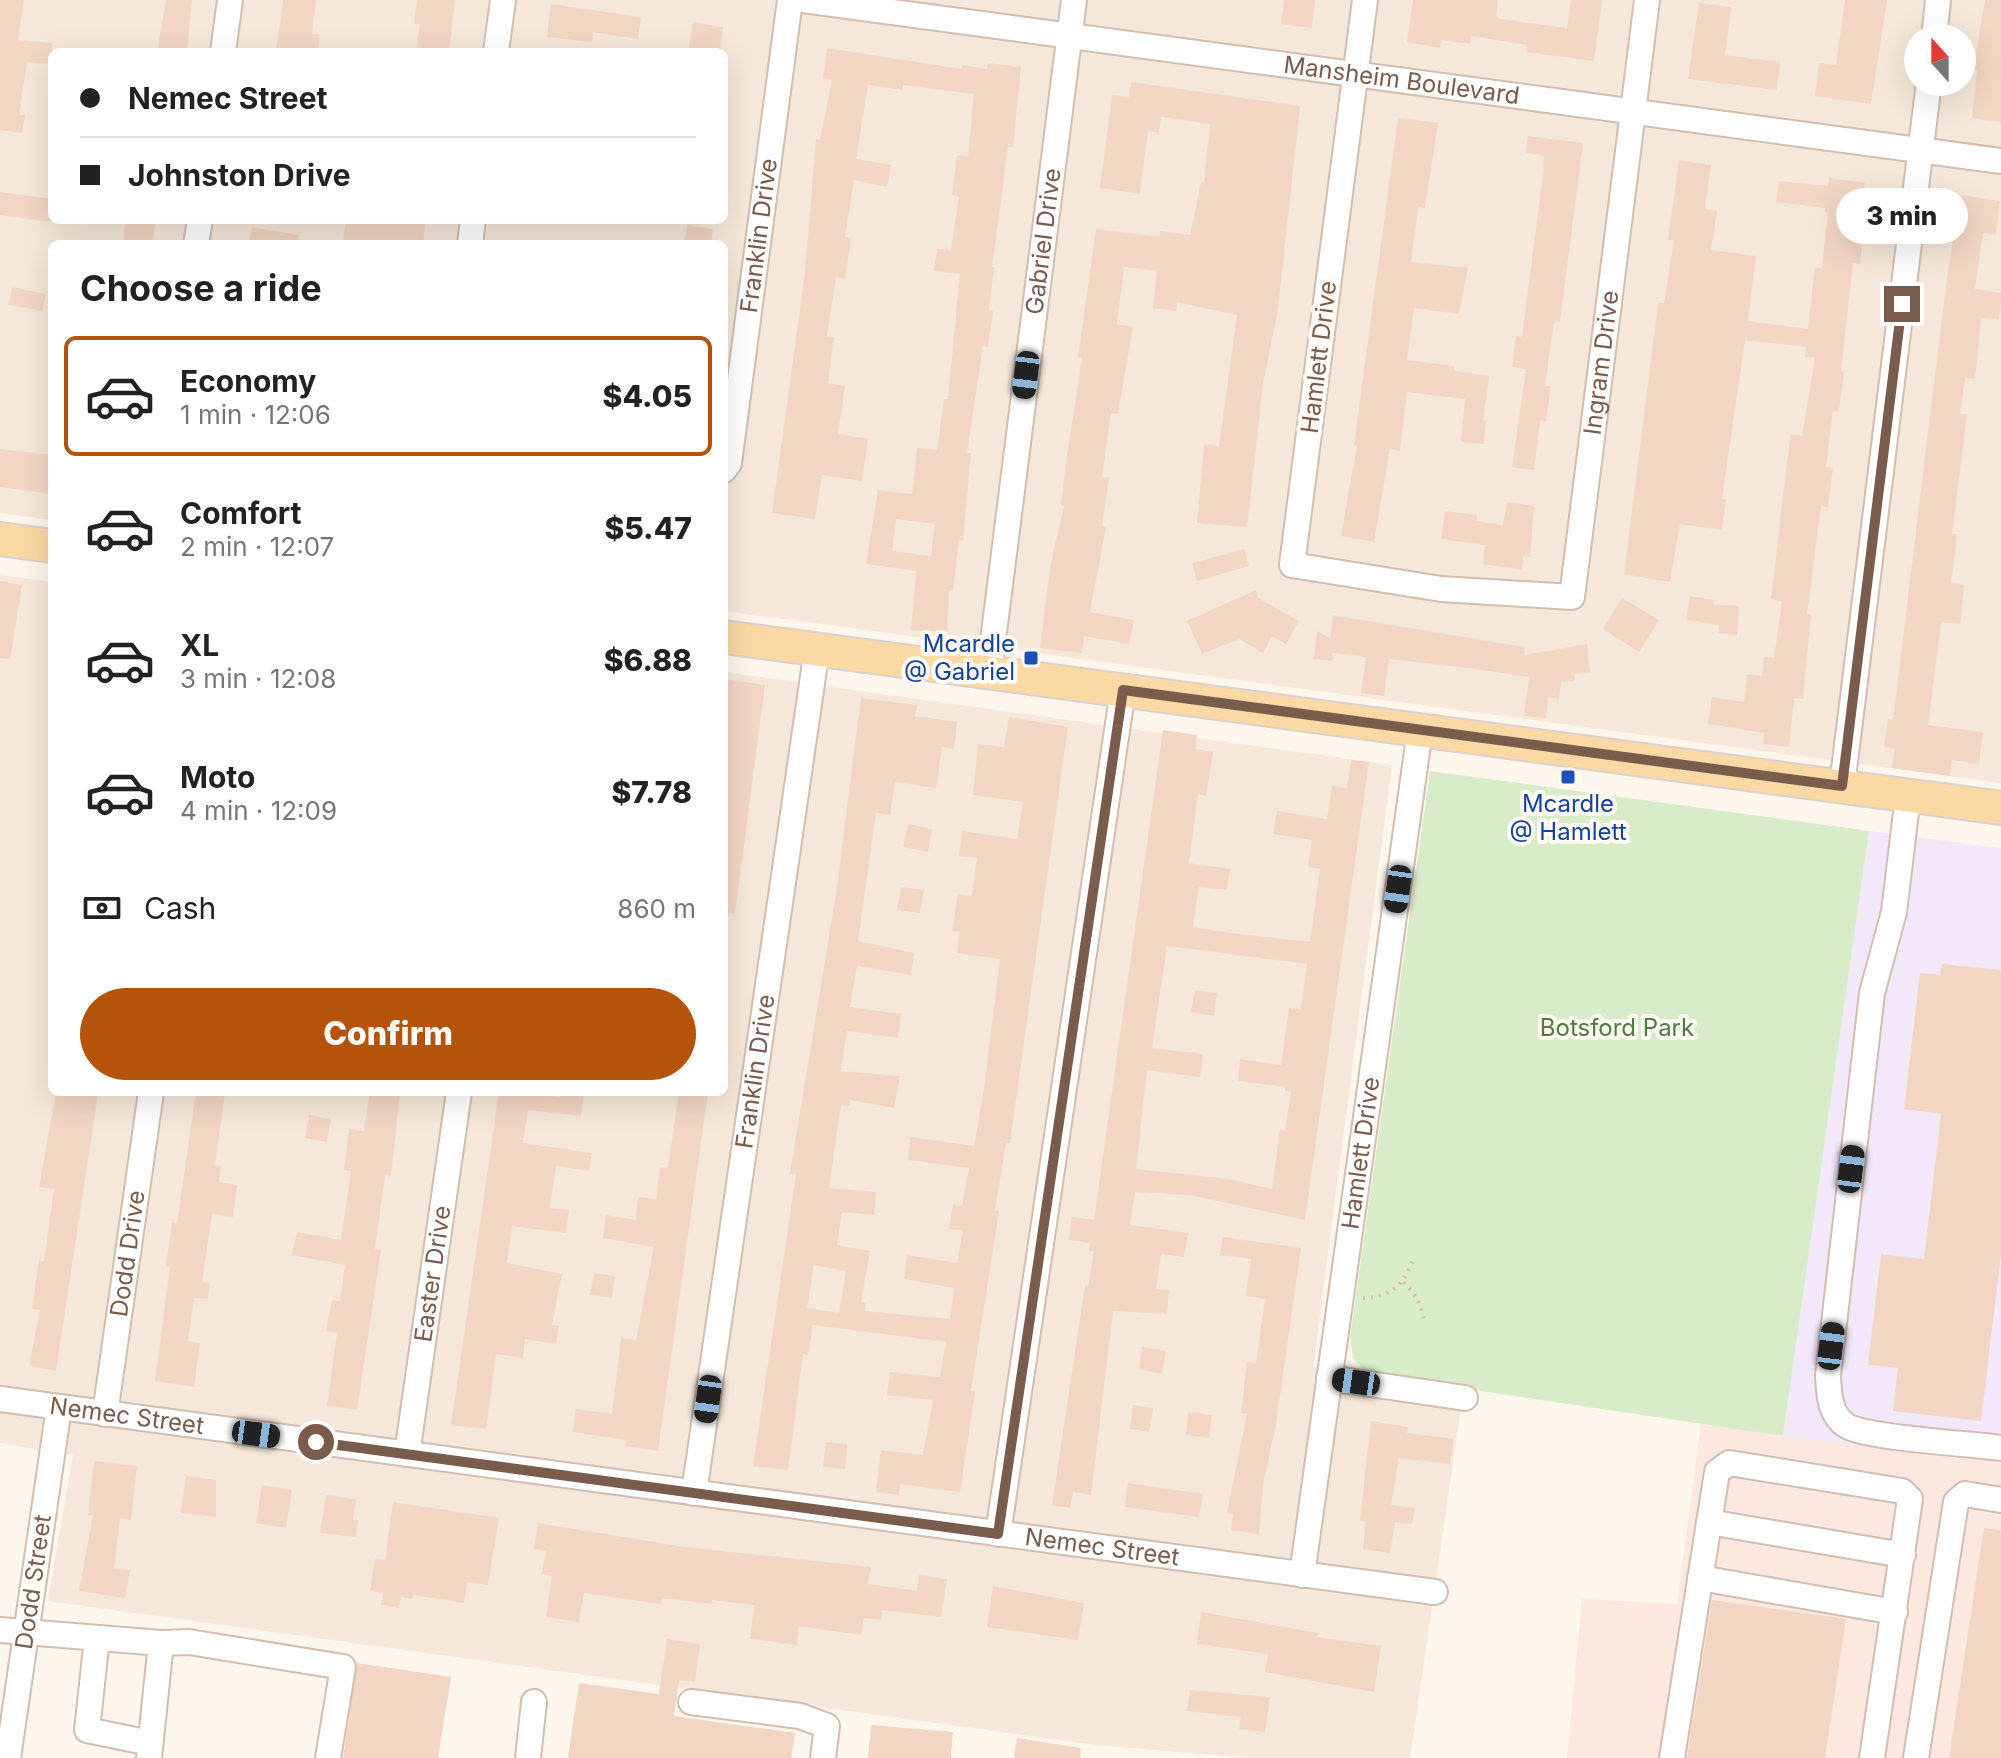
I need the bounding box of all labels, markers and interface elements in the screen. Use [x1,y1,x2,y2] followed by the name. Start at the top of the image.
[1904,24,1976,96] north arrow
[1904,24,1976,96] map controls
[1282,50,1521,110] street label: Mansheim Boulevard
[128,80,328,116] text: Nemec Street
[128,157,351,193] text: Johnston Drive
[734,157,783,314] street label: Franklin Drive
[1019,166,1067,316] street label: Gabriel Drive
[1836,188,1968,244] callout: 3 min
[1867,200,1937,231] text: 3 min
[80,266,322,310] text: Choose a ride
[1295,279,1342,435] street label: Hamlett Drive
[1884,286,1920,322] route end
[1577,289,1624,437] street label: Ingram Drive
[1011,350,1041,400] car
[84,360,156,432] icon: car
[180,363,316,399] text: Economy
[603,378,692,414] text: $4.05
[180,399,331,430] text: 1 min · 12:06
[84,492,156,564] icon: car
[180,495,301,531] text: Comfort
[604,510,692,546] text: $5.47
[180,531,334,562] text: 2 min · 12:07
[84,624,156,696] icon: car
[180,627,219,663] text: XL
[904,629,1015,686] place label: Mcardle @ Gabriel
[604,642,692,678] text: $6.88
[1022,649,1040,667] marker: Mcardle @ Gabriel
[180,663,336,694] text: 3 min · 12:08
[84,756,156,828] icon: car
[180,759,255,795] text: Moto
[1559,768,1577,786] marker: Mcardle @ Hamlett
[612,774,692,810] text: $7.78
[1509,789,1627,846] place label: Mcardle @ Hamlett
[180,795,337,826] text: 4 min · 12:09
[1383,864,1413,914] car
[80,886,124,930] icon: cash
[144,890,216,926] text: Cash
[617,893,696,924] text: 860 m
[80,988,696,1080] button: Confirm
[729,992,781,1150] street label: Franklin Drive
[1540,1013,1694,1042] park label: Botsford Park
[1335,1075,1385,1231] street label: Hamlett Drive
[1836,1144,1866,1194] car
[104,1188,151,1319] street label: Dodd Drive
[408,1204,457,1344] street label: Easter Drive
[1816,1321,1846,1371] car
[1331,1367,1381,1397] car
[693,1374,723,1424] car
[48,1391,206,1440] street label: Nemec Street
[231,1419,281,1449] car
[298,1424,334,1460] route start
[9,1512,57,1651] street label: Dodd Street
[1023,1522,1181,1571] street label: Nemec Street

